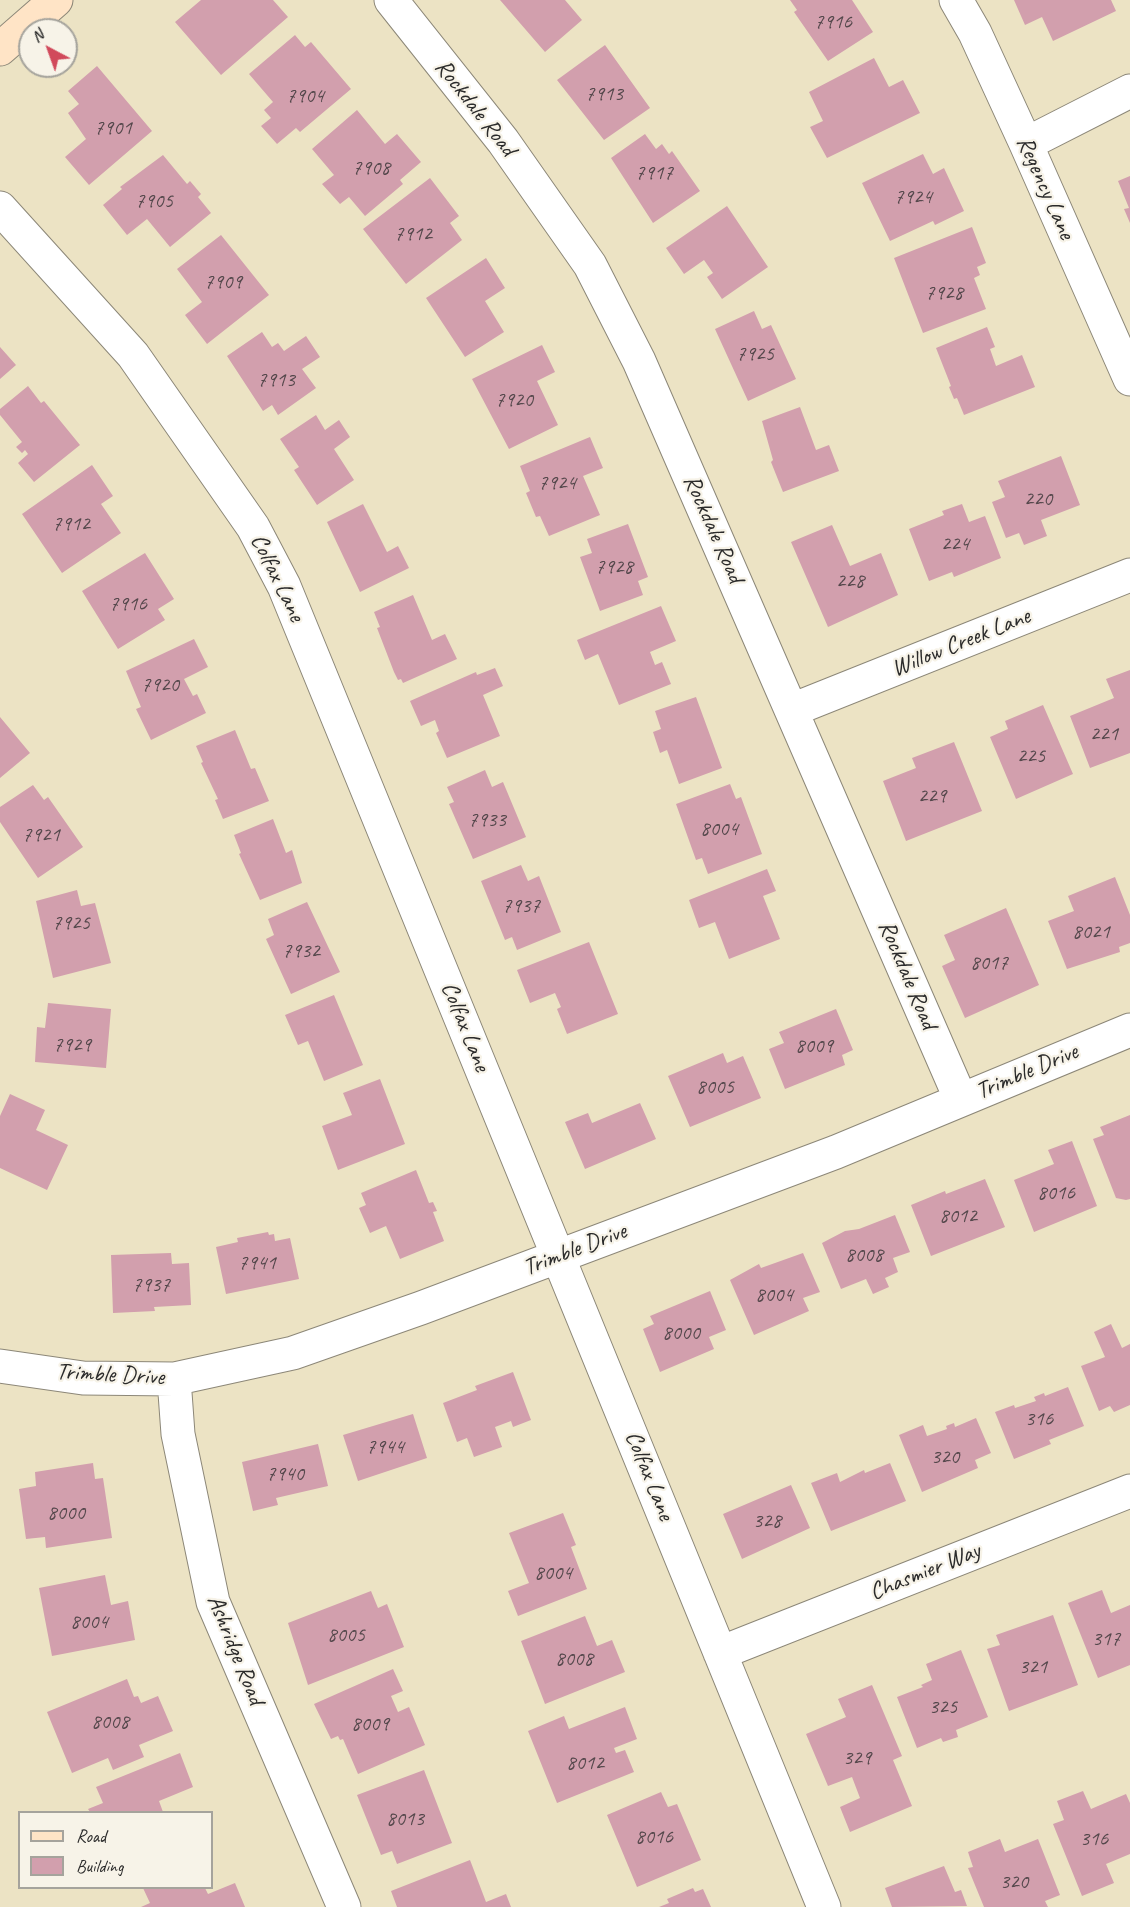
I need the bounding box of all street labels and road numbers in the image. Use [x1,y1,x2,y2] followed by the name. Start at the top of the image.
[428,54,522,162] street label: Rockdale Road
[1010,132,1080,244] street label: Regency Lane
[676,470,750,588] street label: Rockdale Road
[243,530,311,626] street label: Colfax Lane
[888,602,1034,684] street label: Willow Creek Lane
[871,916,943,1034] street label: Rockdale Road
[434,978,496,1076] street label: Colfax Lane
[972,1038,1082,1106] street label: Trimble Drive
[519,1217,631,1283] street label: Trimble Drive
[55,1358,165,1392] street label: Trimble Drive
[618,1427,680,1525] street label: Colfax Lane
[865,1537,985,1607] street label: Chasmier Way
[200,1591,270,1709] street label: Ashridge Road

